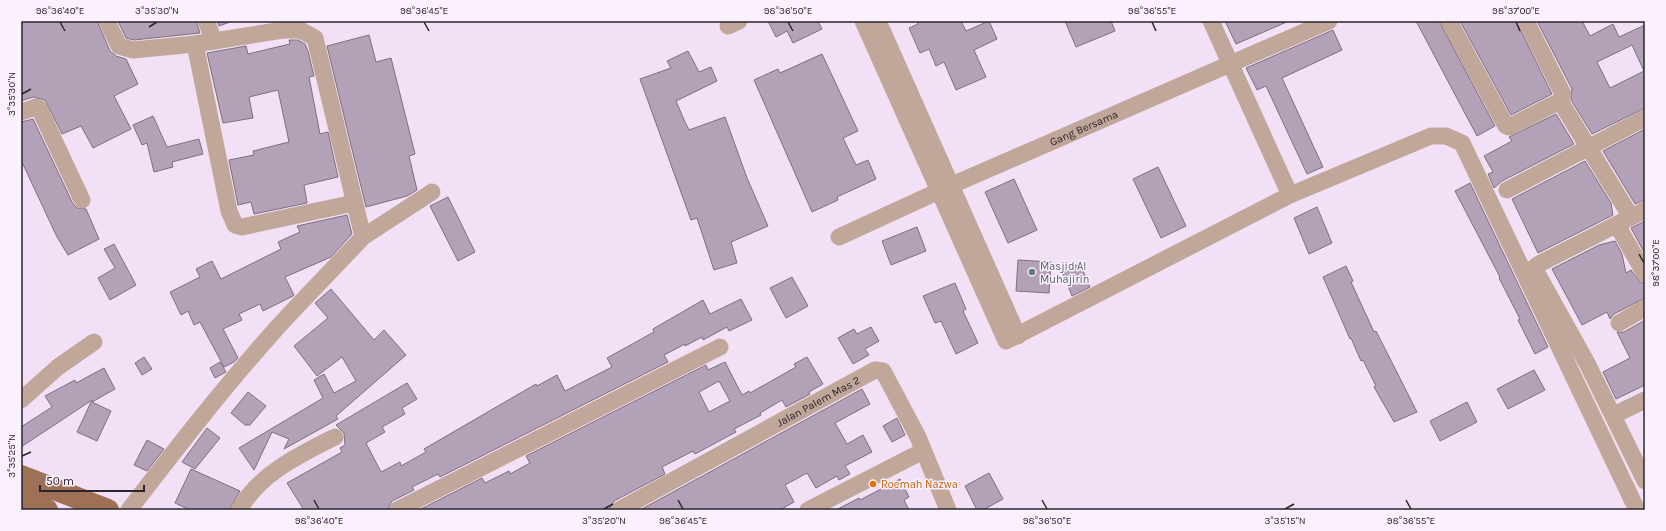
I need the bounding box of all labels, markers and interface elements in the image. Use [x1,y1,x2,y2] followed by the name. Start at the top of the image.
[36,5,84,17] text: 98°36'40"E
[135,5,179,17] text: 3°35'30"N
[400,5,448,17] text: 98°36'45"E
[764,5,812,17] text: 98°36'50"E
[1128,5,1176,17] text: 98°36'55"E
[1492,5,1540,17] text: 98°37'00"E
[6,72,18,116] text: 3°35'30"N
[1047,107,1120,148] street label: Gang Bersama
[1650,239,1662,287] text: 98°37'00"E
[1040,260,1089,286] place label: Masjid Al Muhajirin
[1027,267,1037,277] marker: Masjid Al Muhajirin
[774,373,862,429] street label: Jalan Palem Mas 2
[6,434,18,478] text: 3°35'25"N
[40,467,144,493] scale bar
[46,474,74,488] text: 50 m
[881,478,958,491] place label: Roemah Nazwa
[868,479,878,489] marker: Roemah Nazwa
[295,515,343,527] text: 98°36'40"E
[582,515,626,527] text: 3°35'20"N
[659,515,707,527] text: 98°36'45"E
[1023,515,1071,527] text: 98°36'50"E
[1264,515,1306,527] text: 3°35'15"N
[1387,515,1435,527] text: 98°36'55"E

